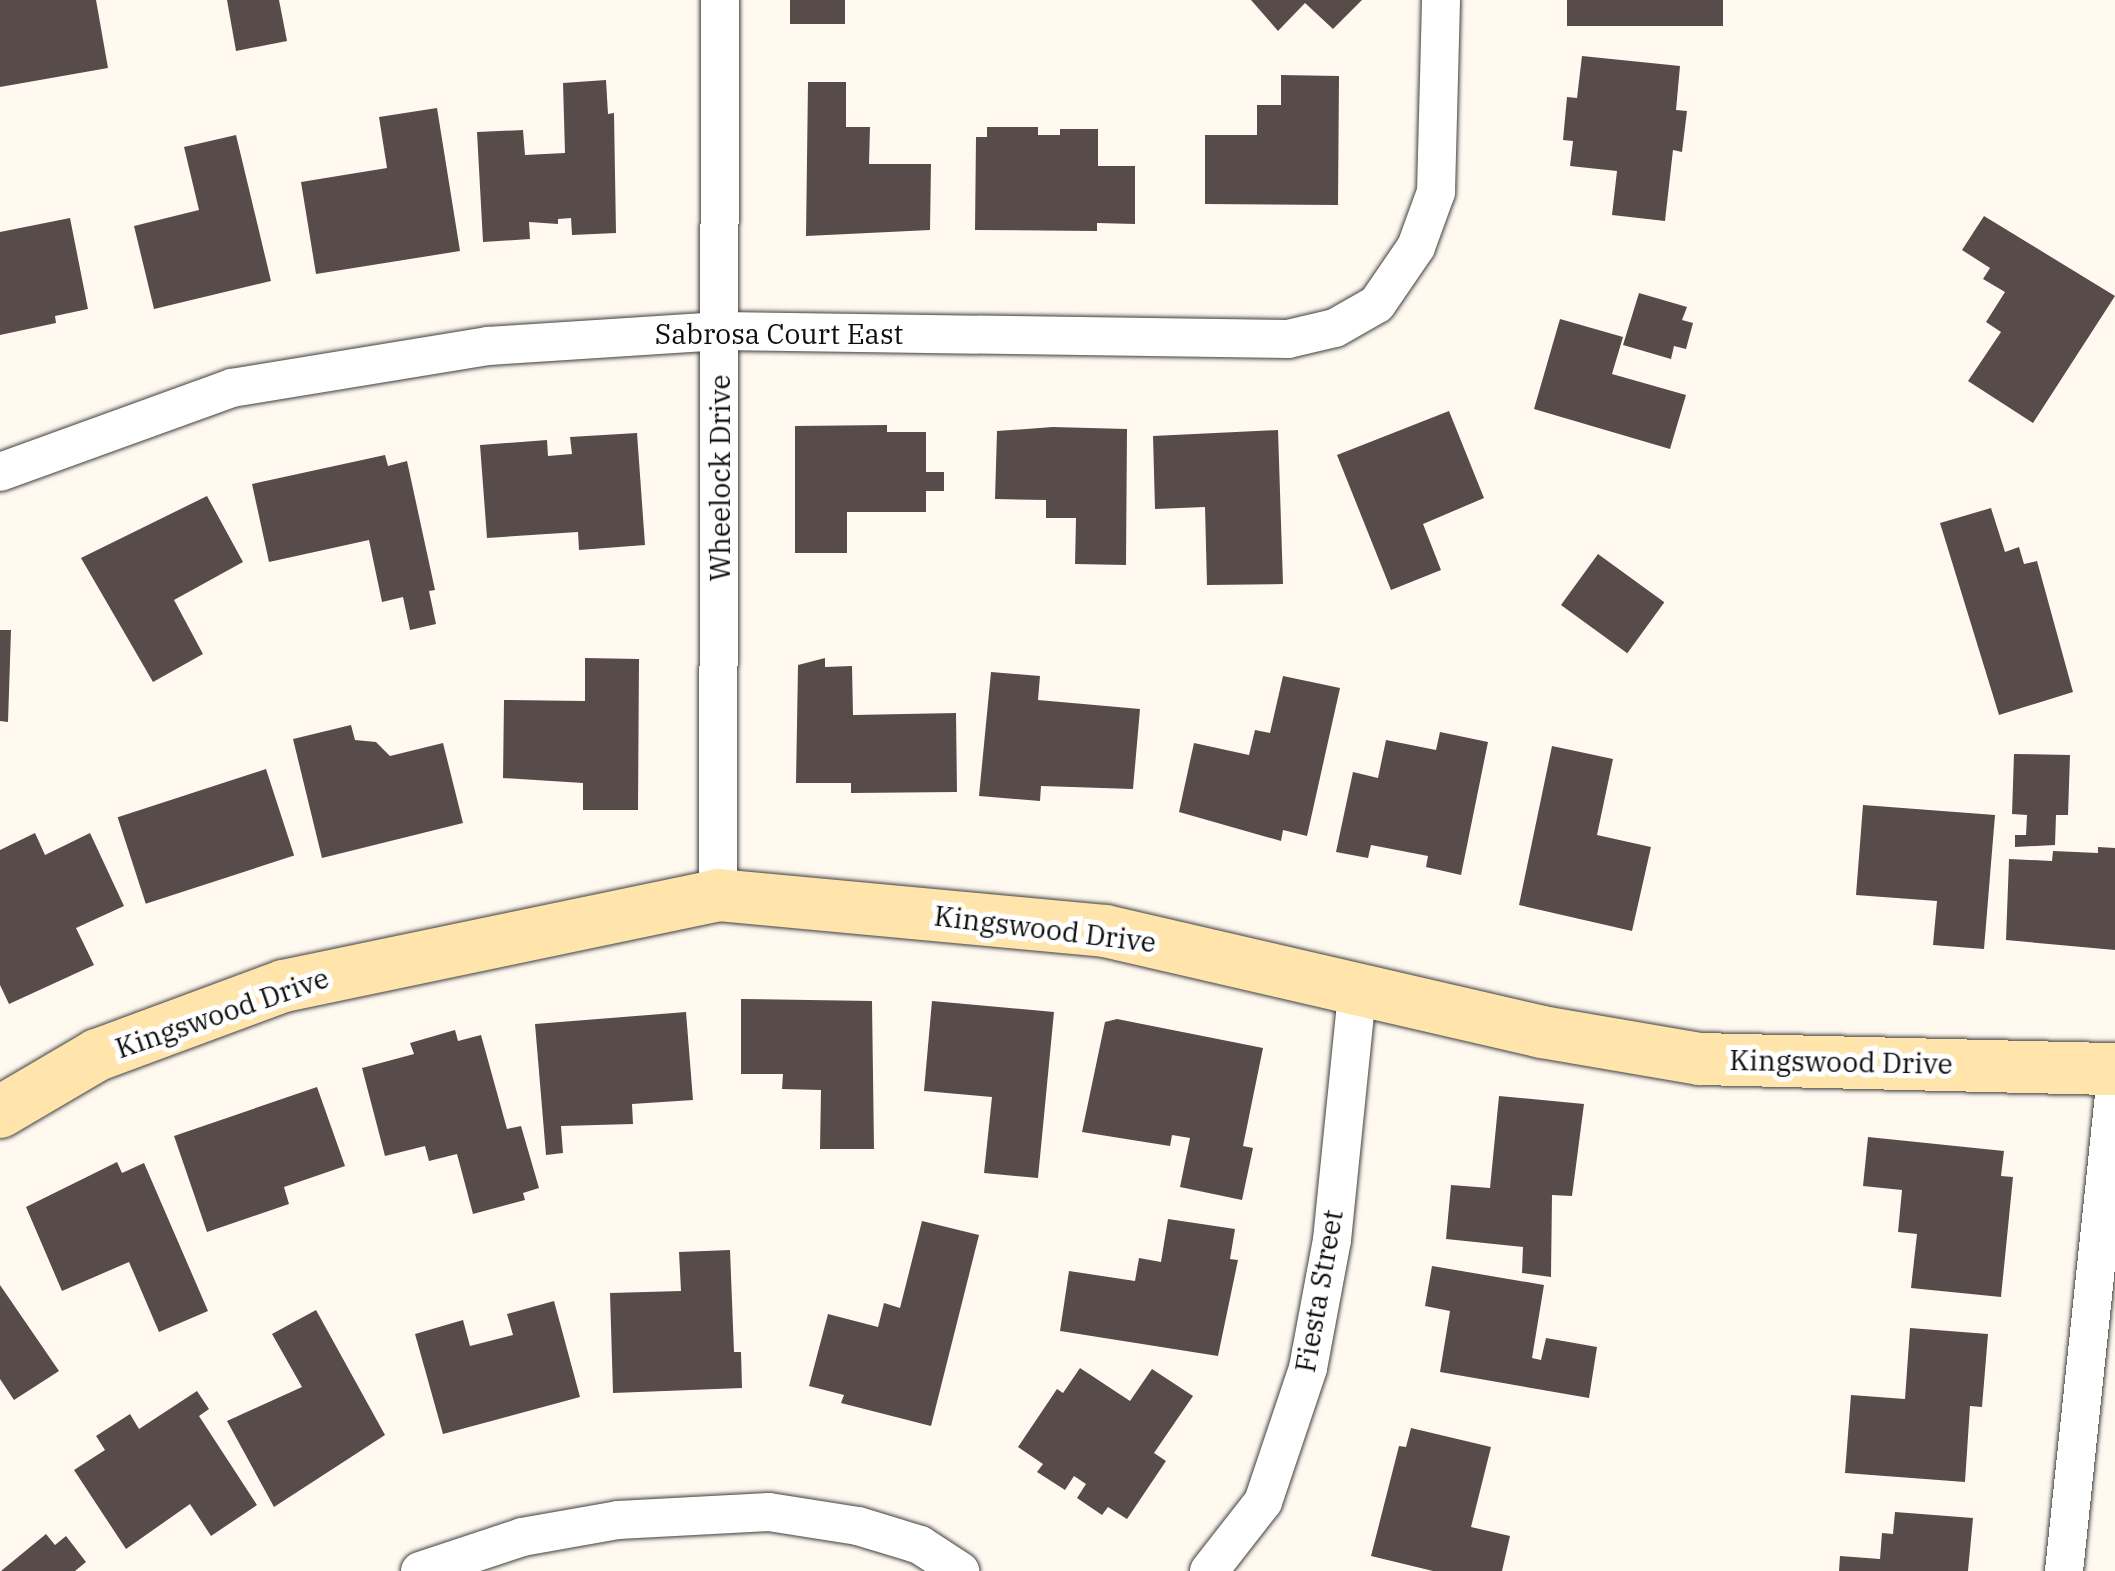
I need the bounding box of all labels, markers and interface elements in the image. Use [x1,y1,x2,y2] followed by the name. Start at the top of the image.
[655,317,903,351] street label: Sabrosa Court East
[703,374,737,582] street label: Wheelock Drive
[932,899,1158,959] street label: Kingswood Drive
[111,961,333,1065] street label: Kingswood Drive
[1729,1043,1953,1081] street label: Kingswood Drive
[1288,1207,1350,1375] street label: Fiesta Street

